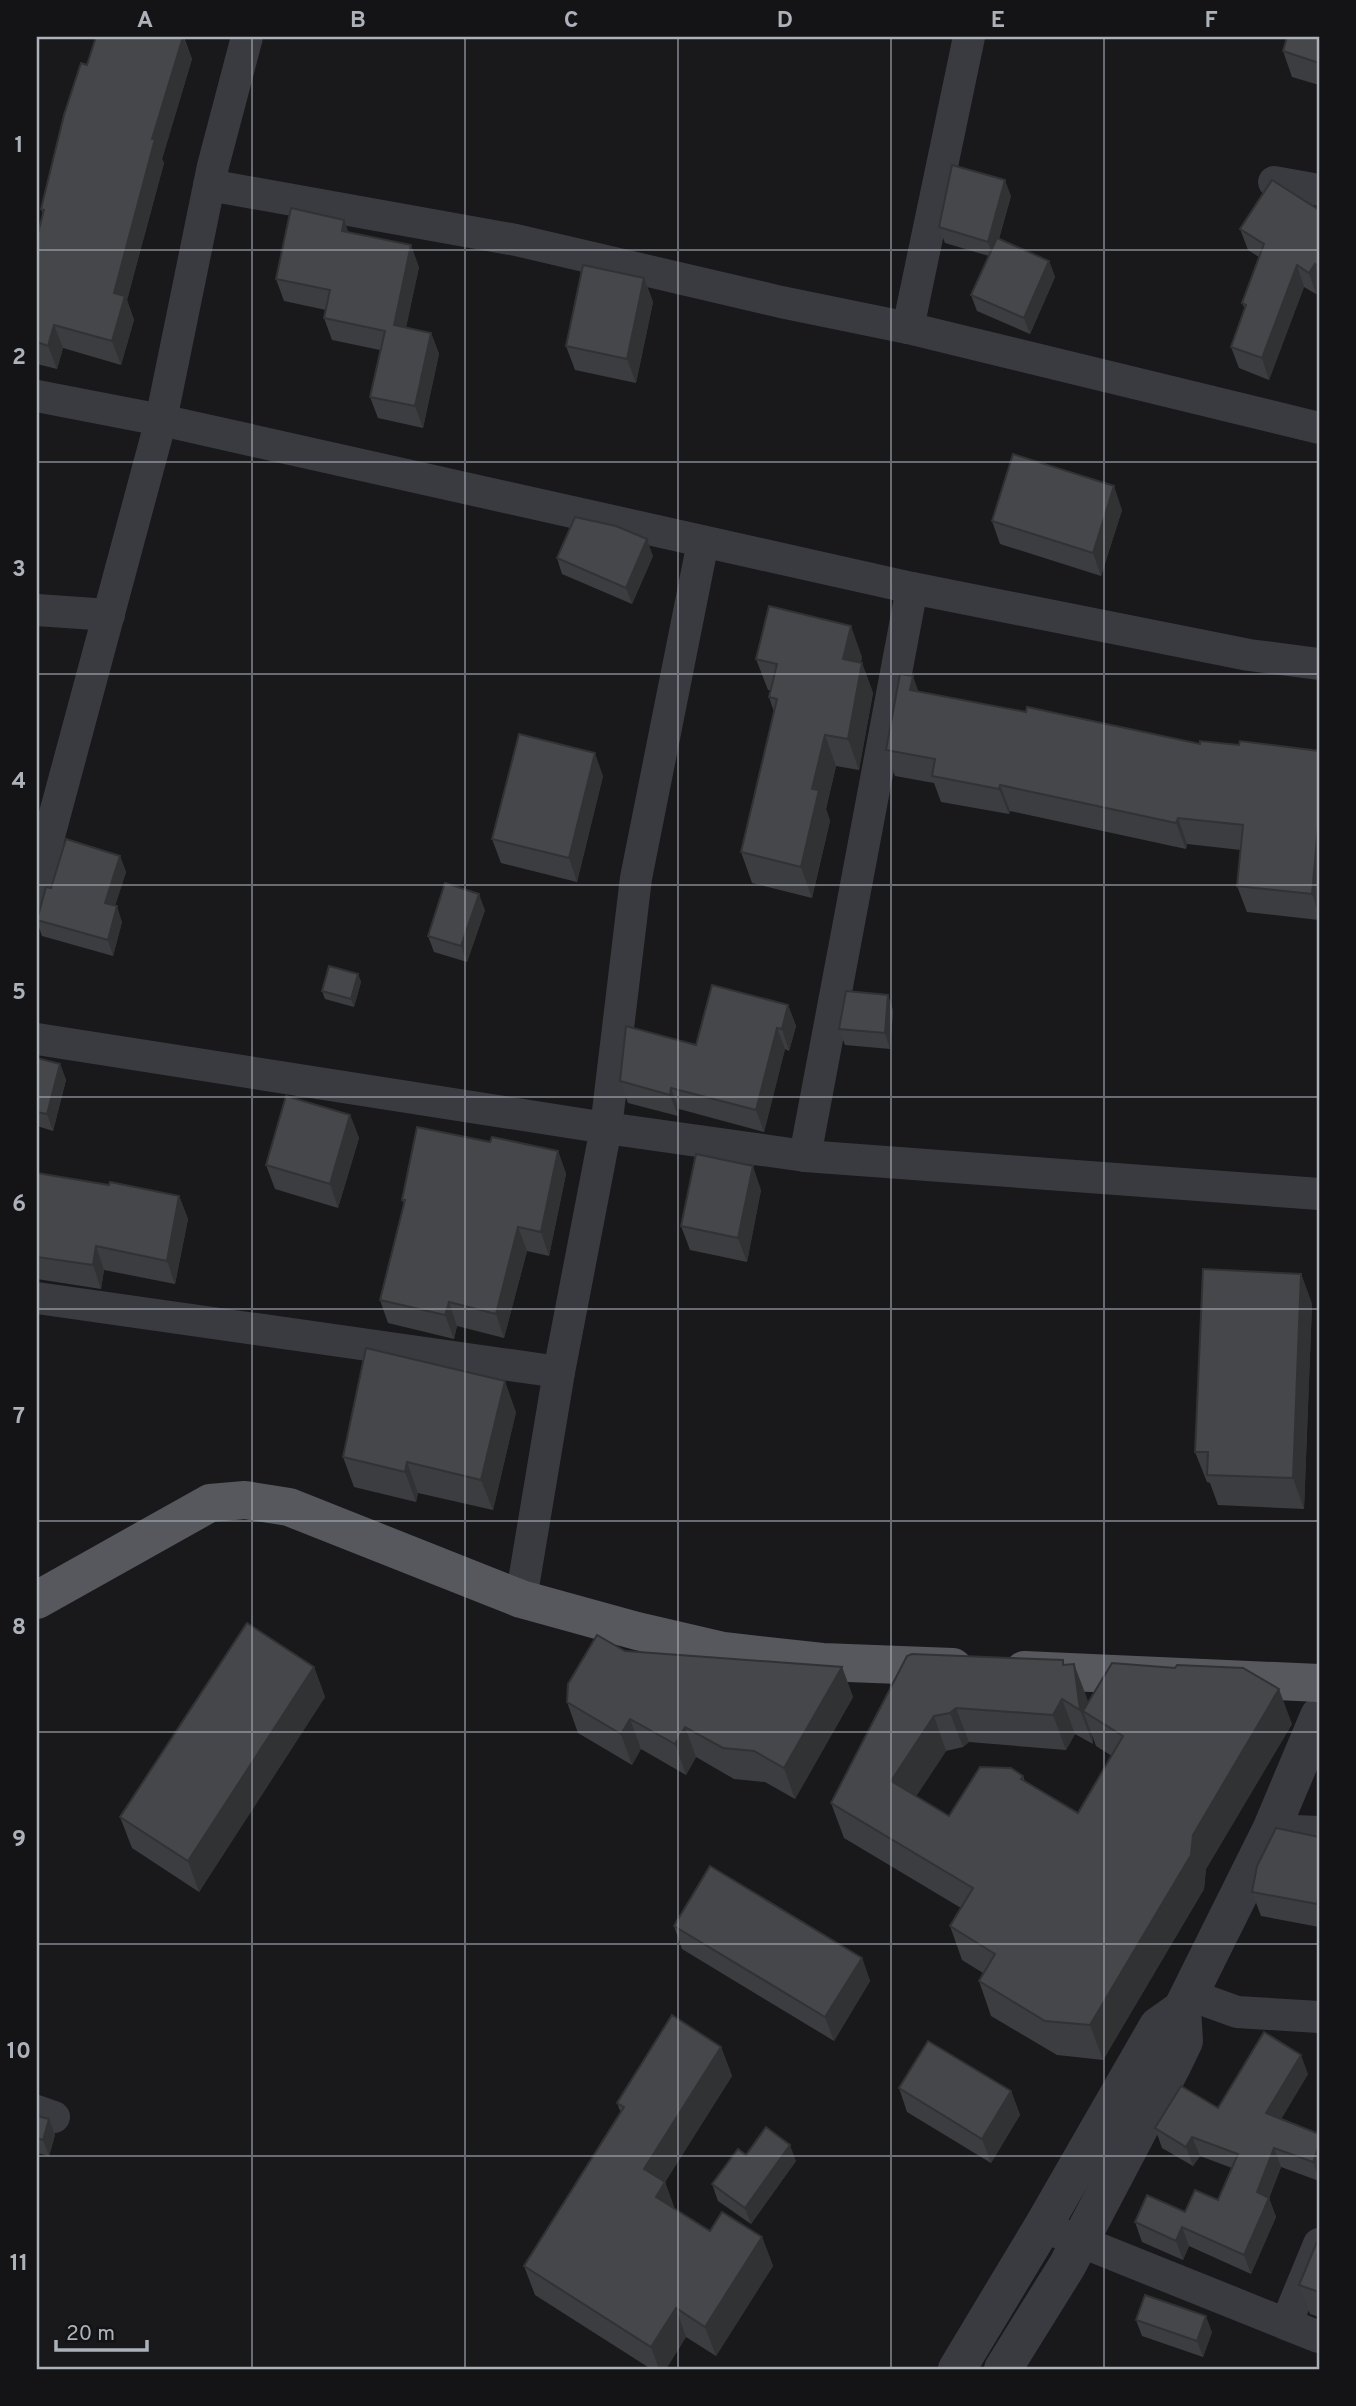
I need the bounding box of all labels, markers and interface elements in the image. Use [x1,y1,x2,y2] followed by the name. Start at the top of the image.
[137,7,153,36] text: A
[350,7,366,36] text: B
[564,7,578,36] text: C
[777,7,793,36] text: D
[991,7,1005,36] text: E
[1204,7,1218,36] text: F
[14,132,24,161] text: 1
[12,344,26,373] text: 2
[12,556,26,585] text: 3
[12,768,26,797] text: 4
[12,979,26,1008] text: 5
[12,1191,26,1220] text: 6
[13,1403,25,1432] text: 7
[12,1614,26,1643] text: 8
[12,1826,26,1855] text: 9
[7,2038,31,2067] text: 10
[10,2250,28,2279] text: 11
[56,2308,147,2352] scale bar
[66,2321,115,2348] text: 20 m

